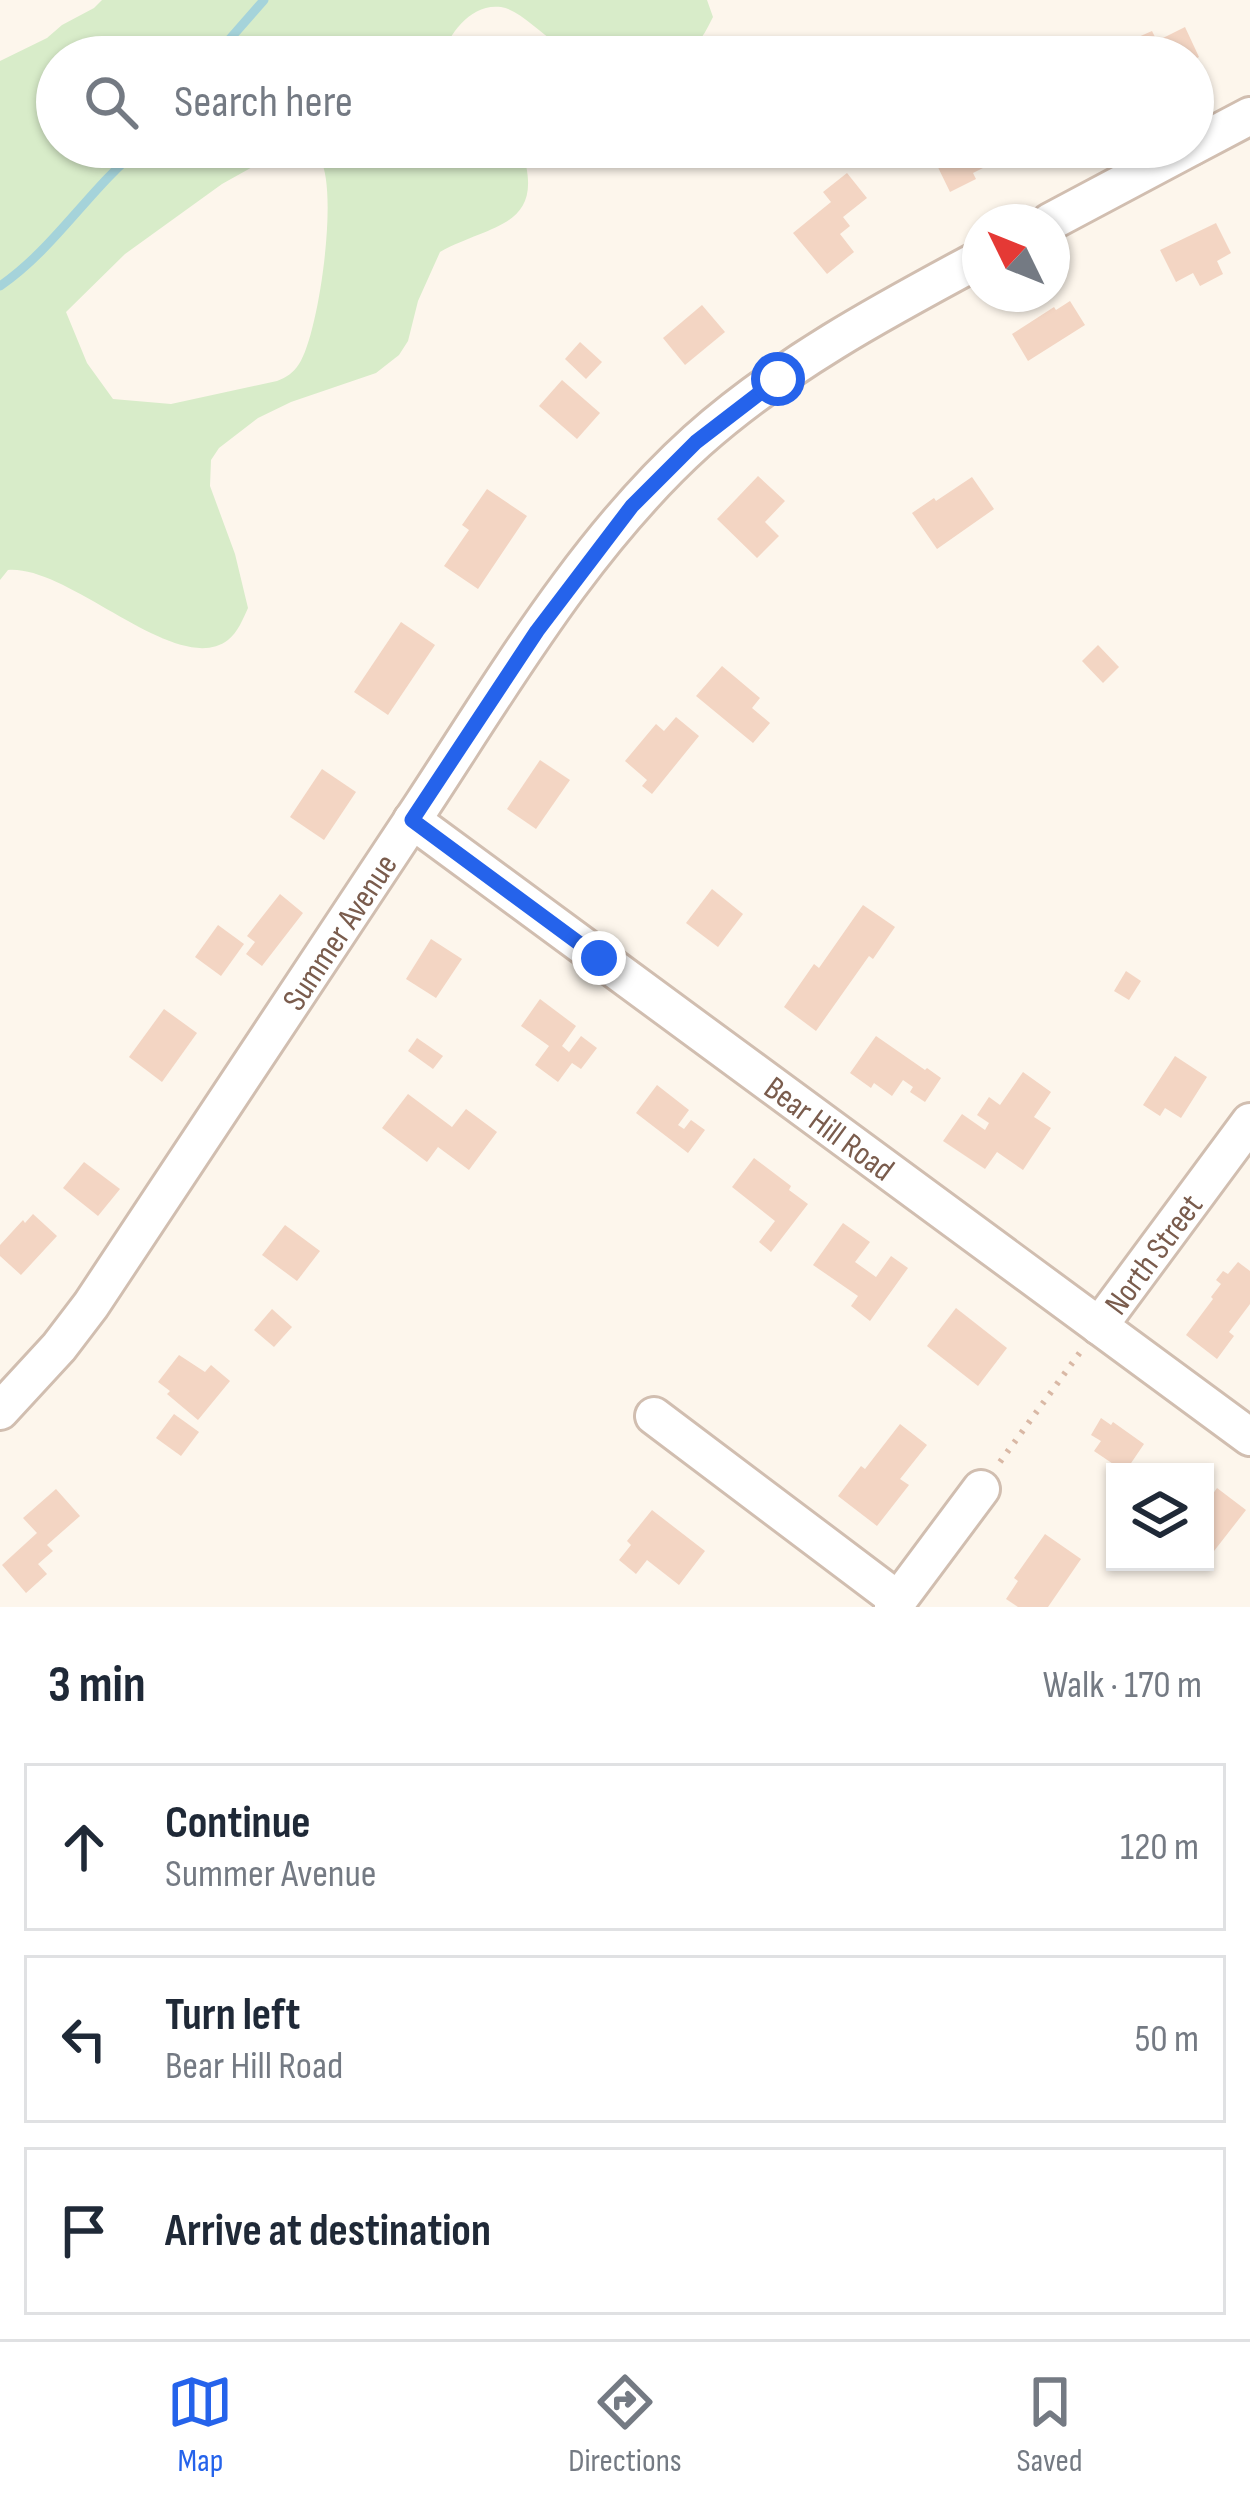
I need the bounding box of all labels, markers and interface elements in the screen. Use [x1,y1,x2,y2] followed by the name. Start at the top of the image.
[36,36,1214,168] search box
[78,69,144,135] icon: search
[174,75,353,130] text: Search here
[962,204,1070,312] north arrow
[751,352,805,406] route start
[274,847,407,1018] street label: Summer Avenue
[572,931,626,985] route end
[756,1068,901,1190] street label: Bear Hill Road
[1097,1187,1212,1323] street label: North Street
[1106,1463,1214,1571] map controls
[1106,1463,1214,1571] button: layers
[48,1655,146,1716] text: 3 min
[1043,1662,1202,1709] text: Walk · 170 m
[165,1796,311,1851] text: Continue
[51,1814,117,1880] icon: ahead
[1120,1824,1199,1871] text: 120 m
[165,1851,377,1898] text: Summer Avenue
[165,1988,300,2043] text: Turn left
[51,2006,117,2072] icon: left
[1135,2016,1199,2063] text: 50 m
[165,2043,343,2090] text: Bear Hill Road
[51,2198,117,2264] icon: arrive
[165,2204,491,2259] text: Arrive at destination
[167,2369,233,2481] tab: Map
[568,2369,682,2481] tab: Directions
[1016,2369,1083,2481] tab: Saved

